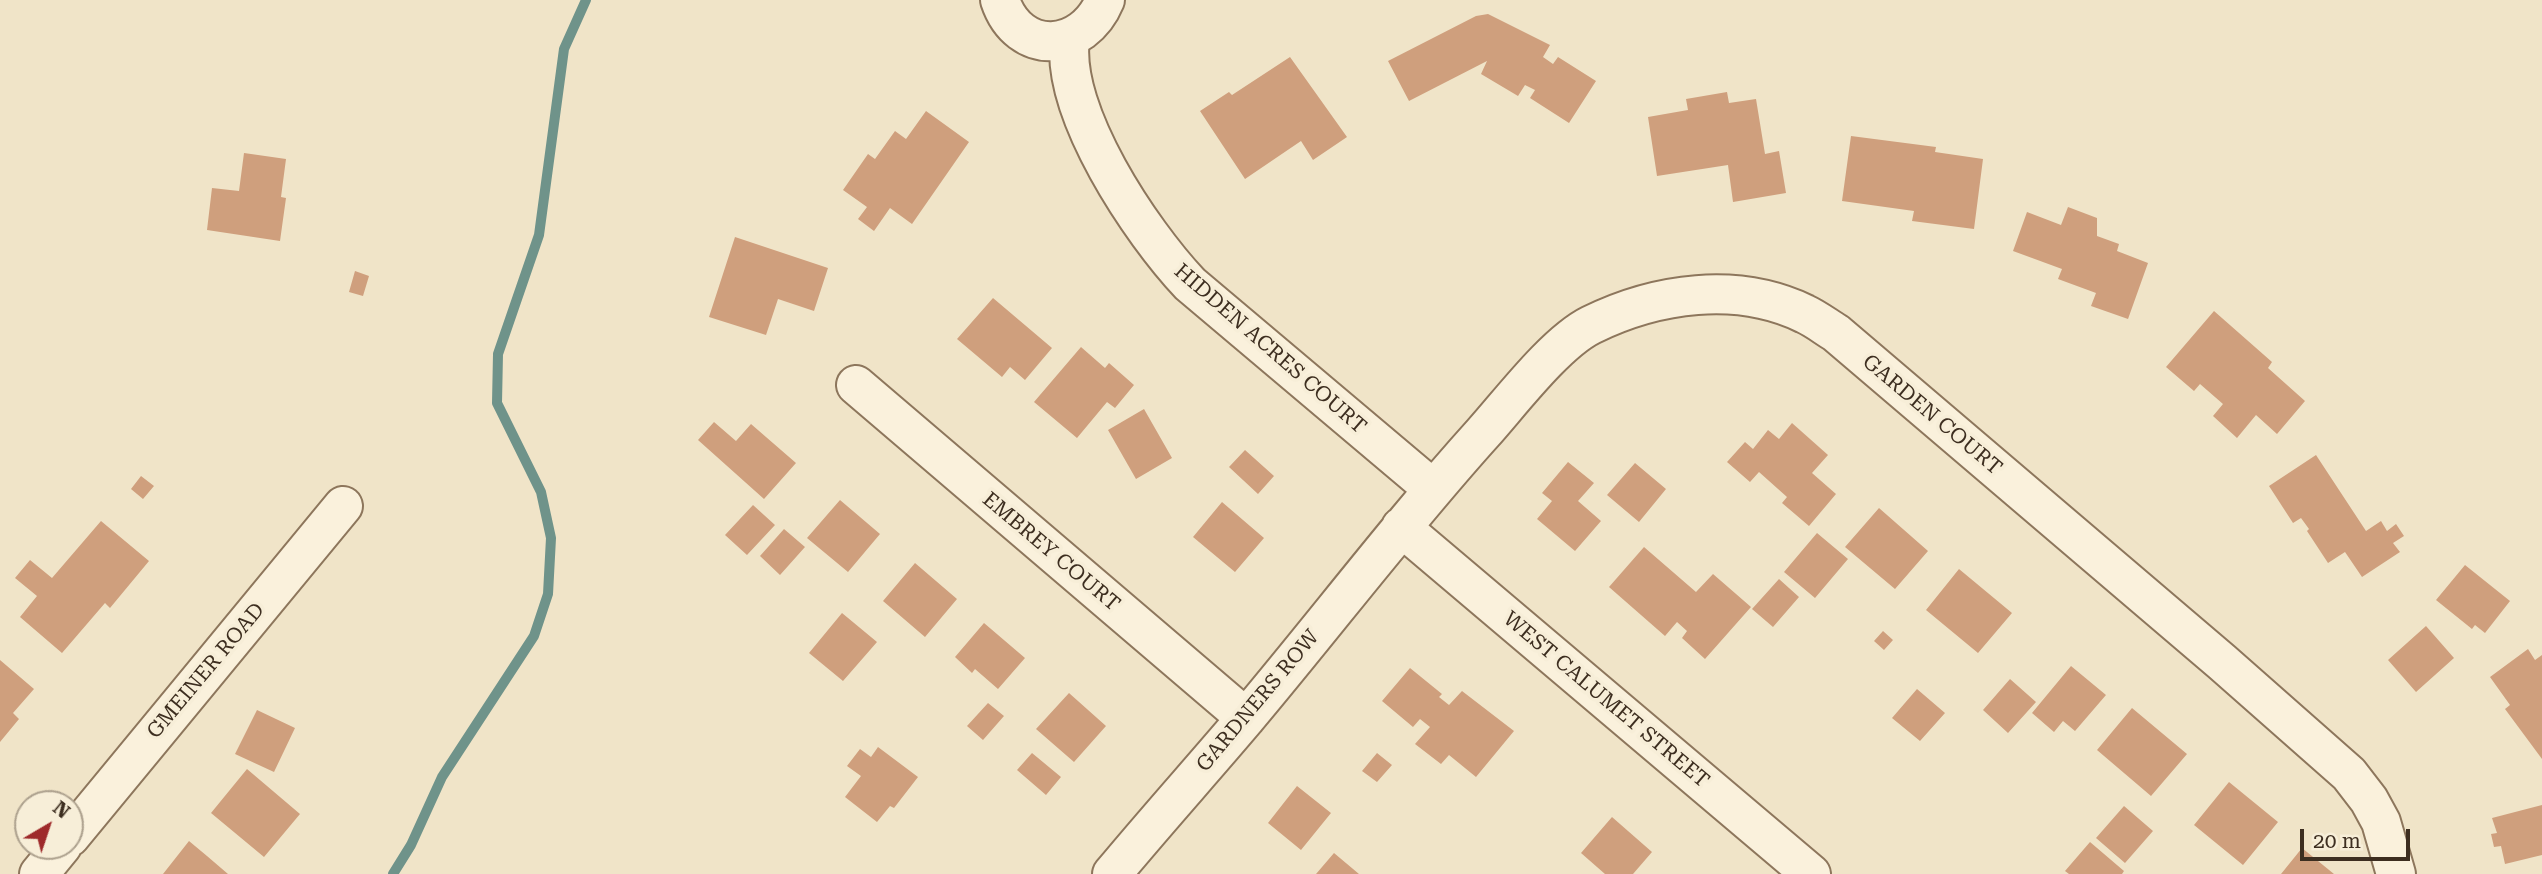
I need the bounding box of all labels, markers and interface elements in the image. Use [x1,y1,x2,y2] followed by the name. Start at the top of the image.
[1169,259,1371,439] street label: HIDDEN ACRES COURT
[1857,349,2007,481] street label: GARDEN COURT
[977,487,1125,617] street label: EMBREY COURT
[142,598,270,744] street label: GMEINER ROAD
[1498,606,1714,794] street label: WEST CALUMET STREET
[1191,625,1325,777] street label: GARDNERS ROW
[14,790,84,860] north arrow
[48,796,74,823] text: N
[2304,814,2414,858] scale bar
[2313,829,2361,853] text: 20 m

